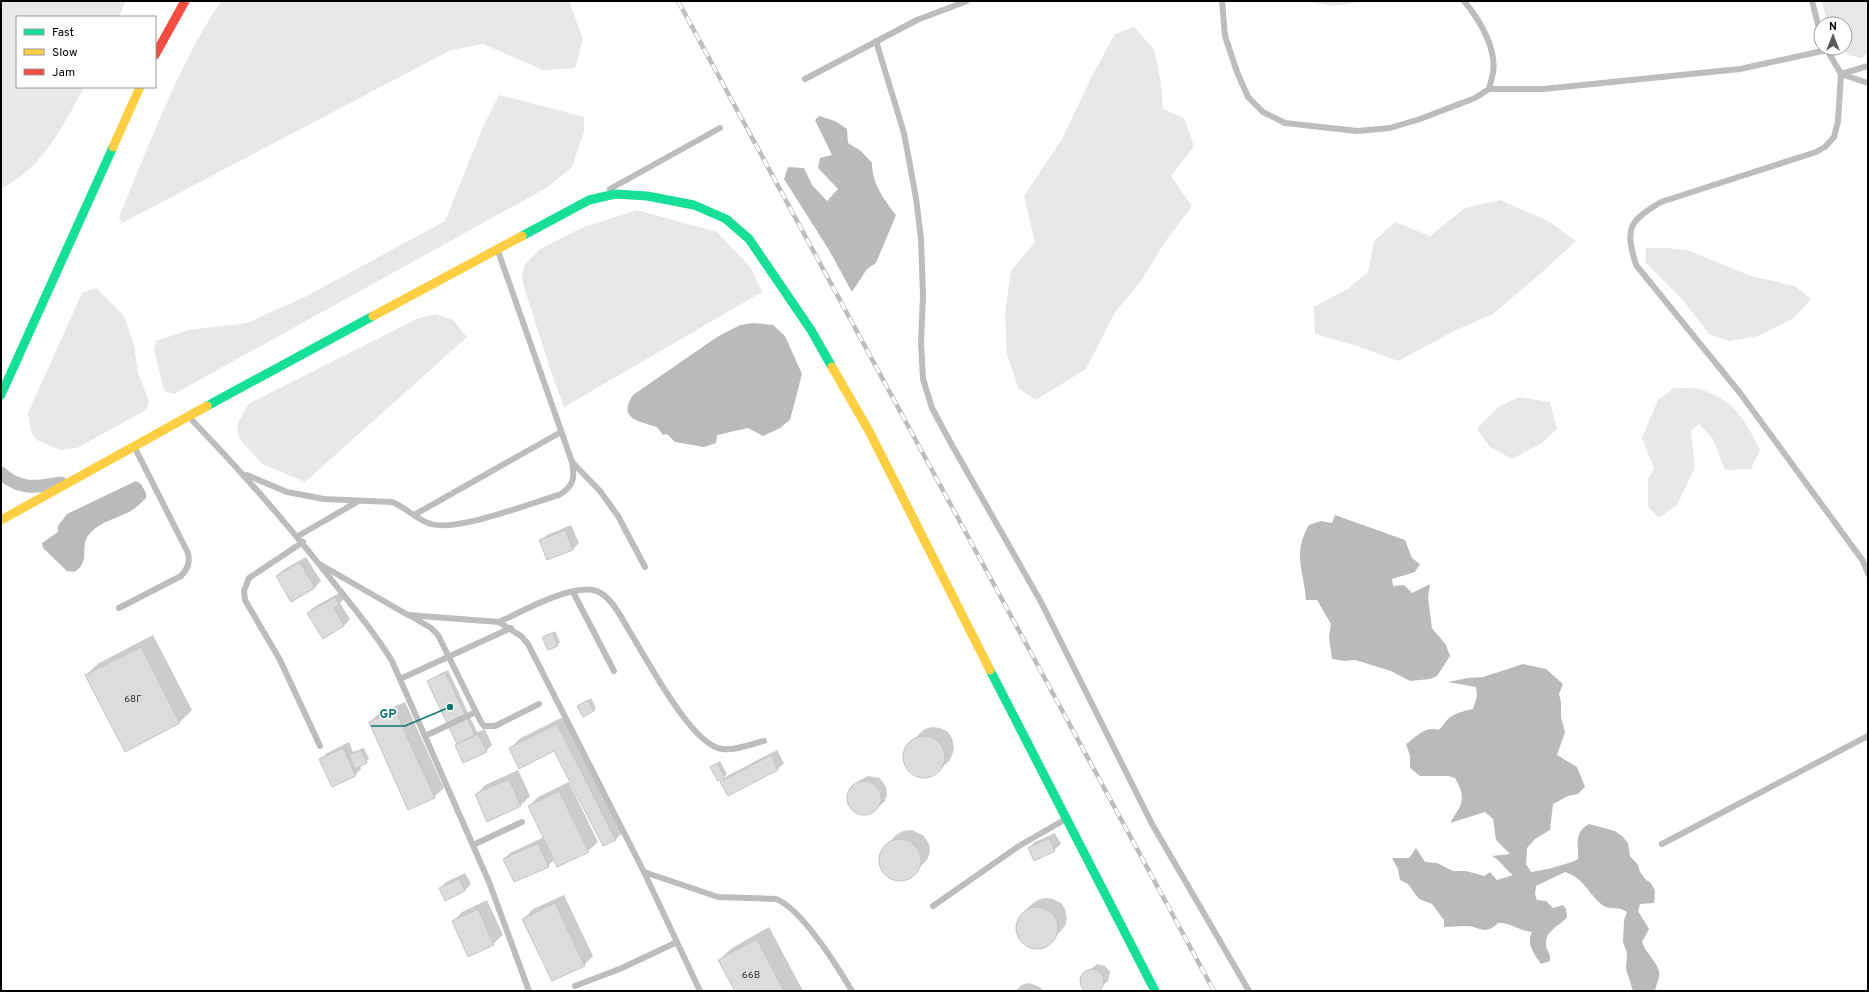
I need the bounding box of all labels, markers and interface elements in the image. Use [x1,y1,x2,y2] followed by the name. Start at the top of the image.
[16,16,156,88] legend
[1813,16,1853,56] north arrow
[1829,20,1837,34] text: N
[52,25,74,41] text: Fast
[52,45,78,61] text: Slow
[52,65,75,81] text: Jam
[124,693,142,706] house number: 68Г
[371,701,405,726] callout: GP
[379,707,397,723] text: GP
[742,969,760,982] house number: 66В

